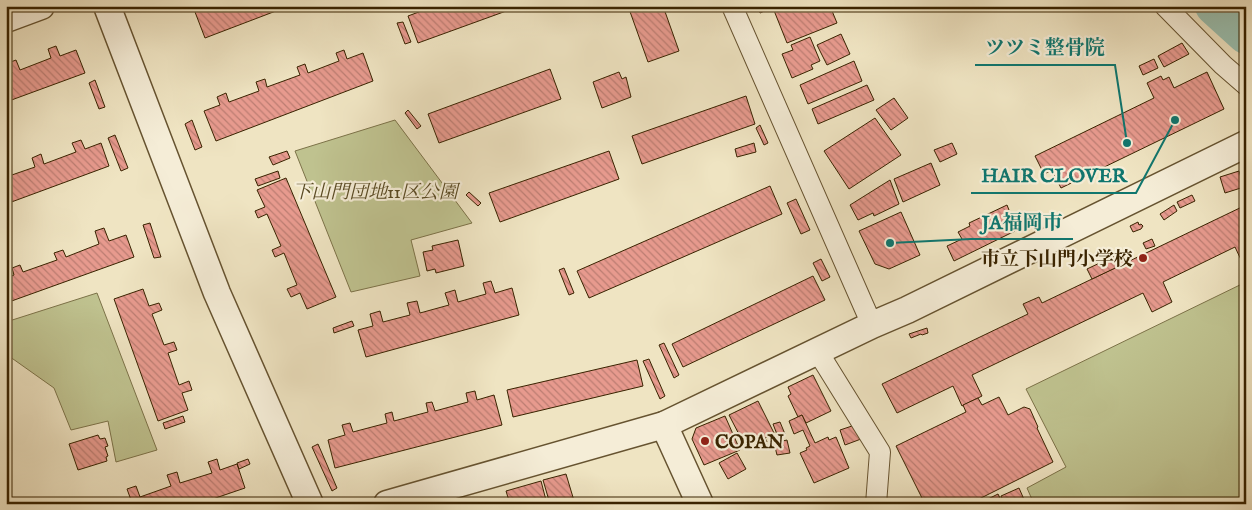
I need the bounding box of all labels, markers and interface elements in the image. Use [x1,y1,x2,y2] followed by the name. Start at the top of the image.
[975,30,1115,65] callout: ツツミ整骨院
[985,36,1105,61] text: ツツミ整骨院
[971,158,1136,193] callout: HAIR CLOVER
[981,164,1129,189] text: HAIR CLOVER
[292,181,461,205] park label: 下山門団地11区公園
[971,204,1073,239] callout: JA福岡市
[978,211,1063,236] text: JA福岡市
[981,248,1133,272] place label: 市立下山門小学校
[1137,252,1149,264] marker: 市立下山門小学校
[715,431,784,455] place label: COPAN
[699,435,711,447] marker: COPAN

